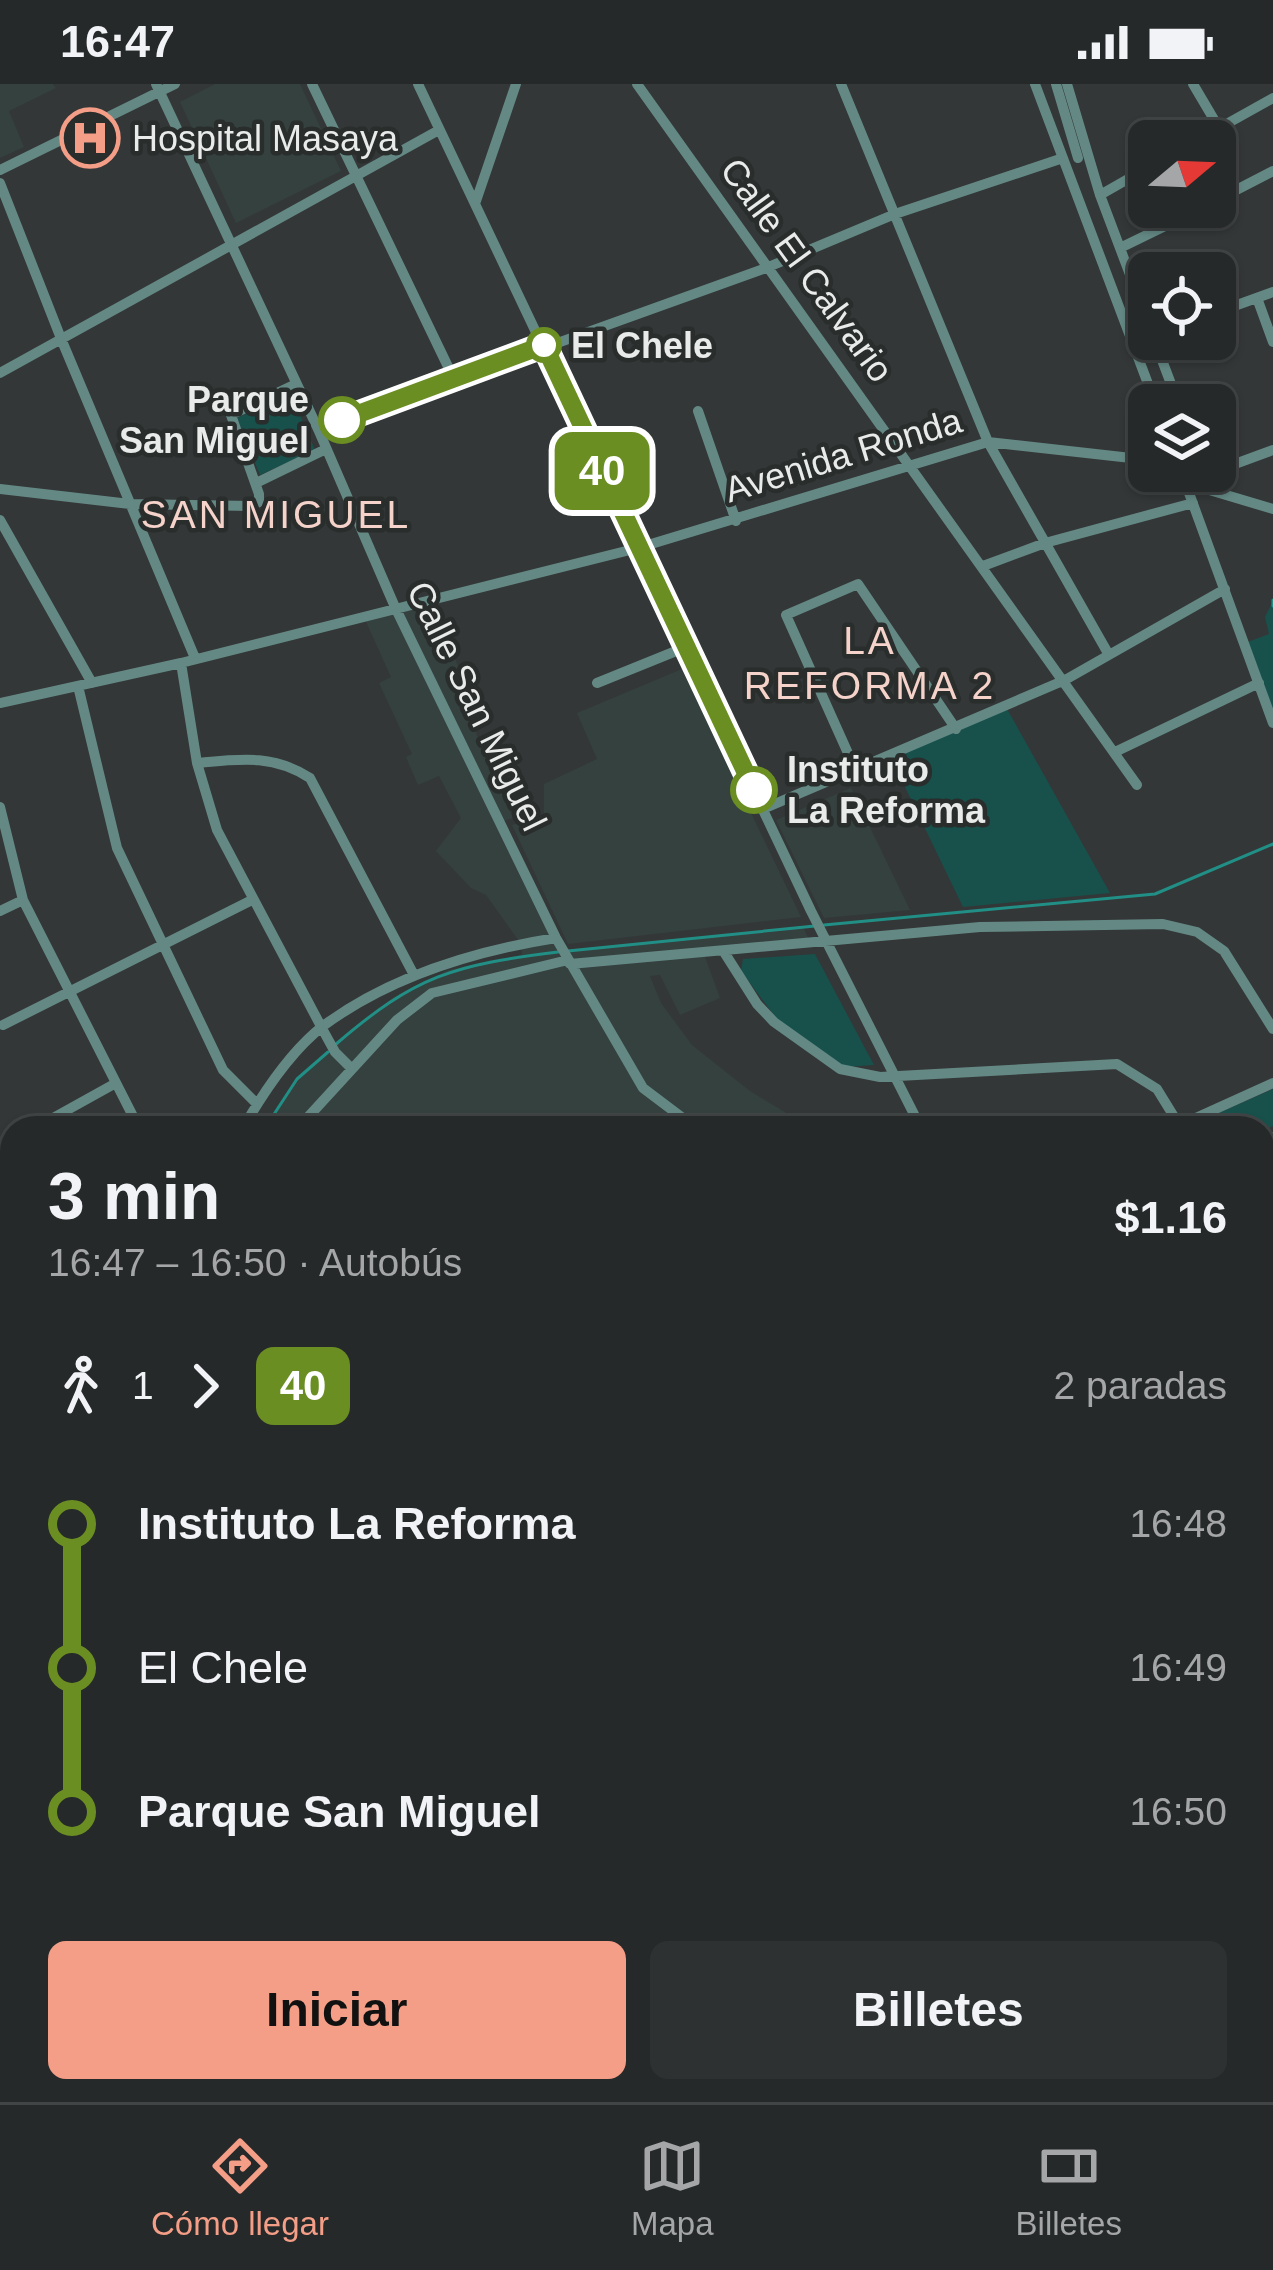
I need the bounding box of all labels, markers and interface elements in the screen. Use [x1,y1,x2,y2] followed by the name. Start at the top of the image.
[60,16,175,67] text: 16:47
[59,107,121,169] hospital icon: Hospital Masaya
[132,118,399,159] place label: Hospital Masaya
[1128,120,1236,228] north arrow
[1128,120,1236,492] map controls
[712,150,902,390] street label: Calle El Calvario
[1128,252,1236,360] button: locate
[571,325,713,366] place label: El Chele
[528,329,560,361] marker: El Chele
[119,379,309,461] place label: Parque San Miguel
[1128,384,1236,492] button: layers
[320,398,364,442] marker: Parque San Miguel
[720,399,967,510] street label: Avenida Ronda
[548,432,656,510] line badge: 40
[579,447,625,494] text: 40
[141,493,411,536] district label: SAN MIGUEL
[399,575,555,837] street label: Calle San Miguel
[744,619,996,707] district label: LA REFORMA 2
[787,749,986,831] place label: Instituto La Reforma
[732,768,776,812] marker: Instituto La Reforma
[48,1159,220,1233] text: 3 min
[1114,1192,1227,1243] text: $1.16
[48,1241,462,1284] text: 16:47 – 16:50 · Autobús
[48,1353,114,1419] icon: walk
[172,1353,238,1419] icon: forward
[280,1362,326,1409] text: 40
[132,1364,154,1407] text: 1
[1054,1364,1227,1407] text: 2 paradas
[138,1498,576,1549] text: Instituto La Reforma
[1129,1502,1227,1545] text: 16:48
[138,1642,308,1693] text: El Chele
[1129,1646,1227,1689] text: 16:49
[138,1786,541,1837] text: Parque San Miguel
[1129,1790,1227,1833] text: 16:50
[48,1941,626,2079] button: Iniciar
[650,1941,1227,2079] button: Billetes
[151,2133,329,2243] tab: Cómo llegar
[631,2133,714,2243] tab: Mapa
[1016,2133,1122,2243] tab: Billetes

